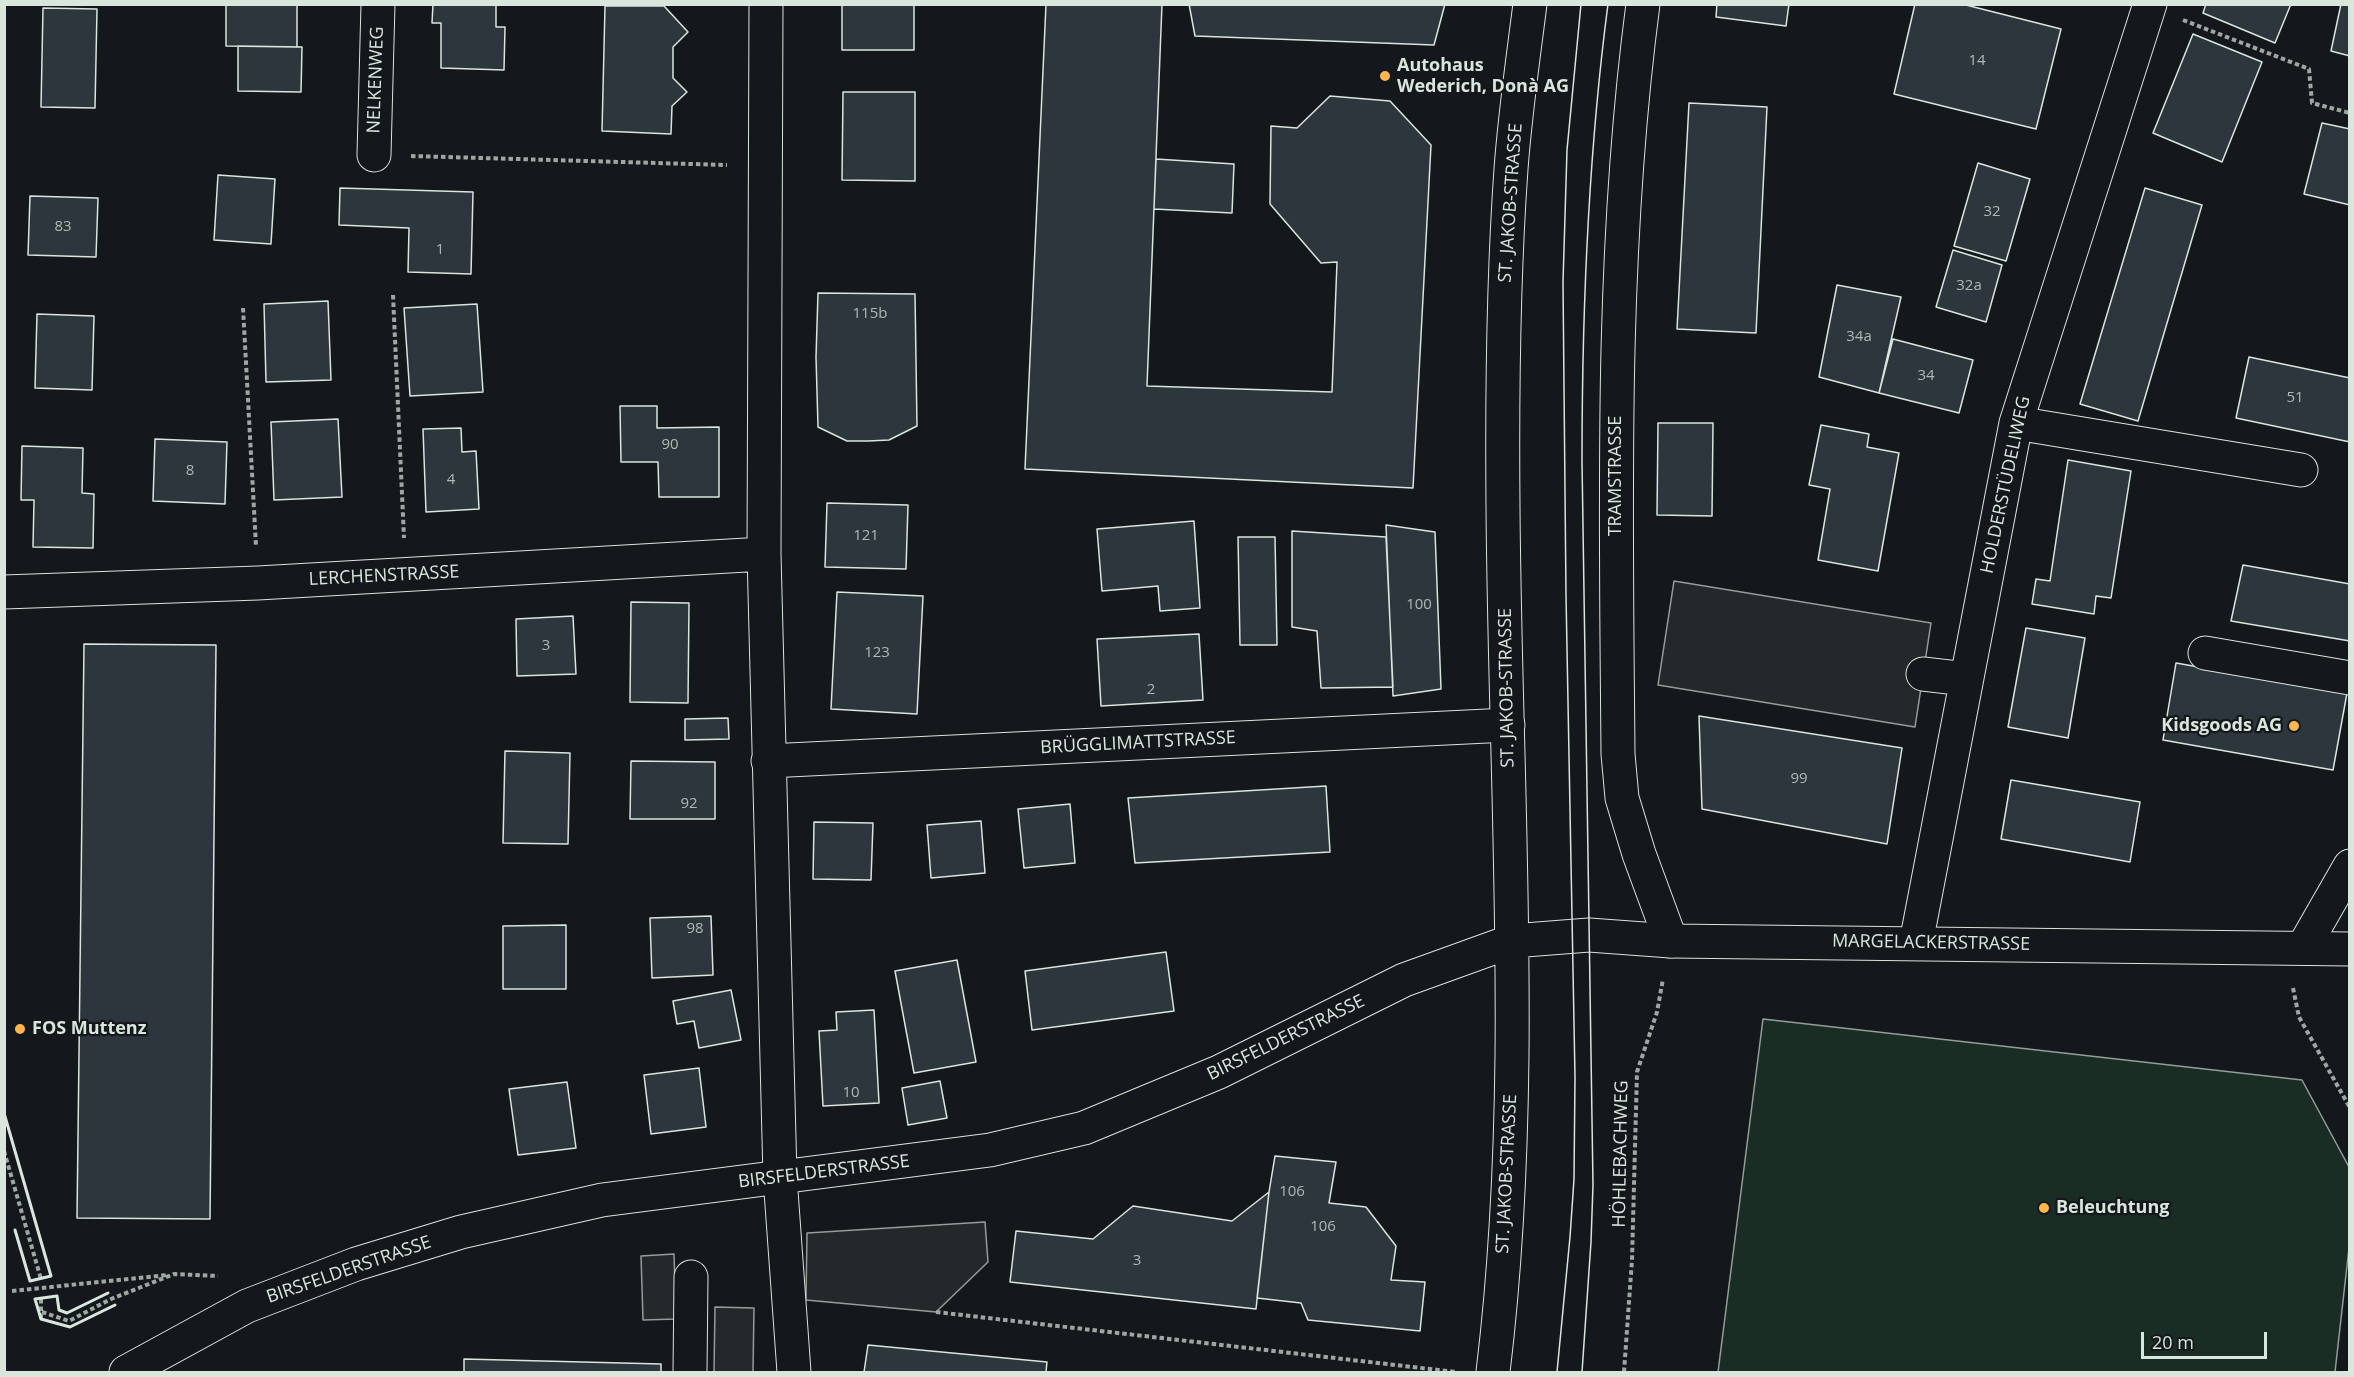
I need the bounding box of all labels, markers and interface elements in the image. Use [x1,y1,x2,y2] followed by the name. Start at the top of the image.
[363,26,389,134] street label: NELKENWEG
[1968,52,1986,70] house number: 14
[1397,55,1569,98] place label: Autohaus Wederich, Donà AG
[1378,69,1392,83] marker: Autohaus Wederich, Donà AG
[1495,123,1527,283] street label: ST. JAKOB-STRASSE
[1983,203,2001,221] house number: 32
[54,218,72,236] house number: 83
[436,241,444,259] house number: 1
[1956,277,1982,295] house number: 32a
[853,305,887,323] house number: 115b
[1846,328,1872,346] house number: 34a
[1917,367,1935,385] house number: 34
[2286,389,2304,407] house number: 51
[1977,394,2035,576] street label: HOLDERSTÜDELIWEG
[1605,416,1627,536] street label: TRAMSTRASSE
[661,436,679,454] house number: 90
[186,462,194,480] house number: 8
[447,471,455,489] house number: 4
[853,527,879,545] house number: 121
[308,561,460,591] street label: LERCHENSTRASSE
[1406,596,1432,614] house number: 100
[1495,608,1519,768] street label: ST. JAKOB-STRASSE
[542,637,550,655] house number: 3
[864,644,890,662] house number: 123
[1147,681,1155,699] house number: 2
[2161,715,2282,737] place label: Kidsgoods AG
[2287,719,2301,733] marker: Kidsgoods AG
[1040,727,1236,759] street label: BRÜGGLIMATTSTRASSE
[1790,770,1808,788] house number: 99
[680,795,698,813] house number: 92
[686,920,704,938] house number: 98
[1832,930,2030,956] street label: MARGELACKERSTRASSE
[1204,990,1368,1086] street label: BIRSFELDERSTRASSE
[32,1018,146,1040] place label: FOS Muttenz
[13,1022,27,1036] marker: FOS Muttenz
[1609,1080,1633,1228] street label: HÖHLEBACHWEG
[842,1084,860,1102] house number: 10
[1492,1094,1522,1254] street label: ST. JAKOB-STRASSE
[737,1151,911,1193] street label: BIRSFELDERSTRASSE
[1279,1183,1305,1201] house number: 106
[2056,1197,2169,1219] place label: Beleuchtung
[2037,1201,2051,1215] marker: Beleuchtung
[1310,1218,1336,1236] house number: 106
[264,1232,434,1308] street label: BIRSFELDERSTRASSE
[1133,1252,1141,1270] house number: 3
[2144,1320,2270,1358] scale bar
[2152,1330,2194,1354] text: 20 m

